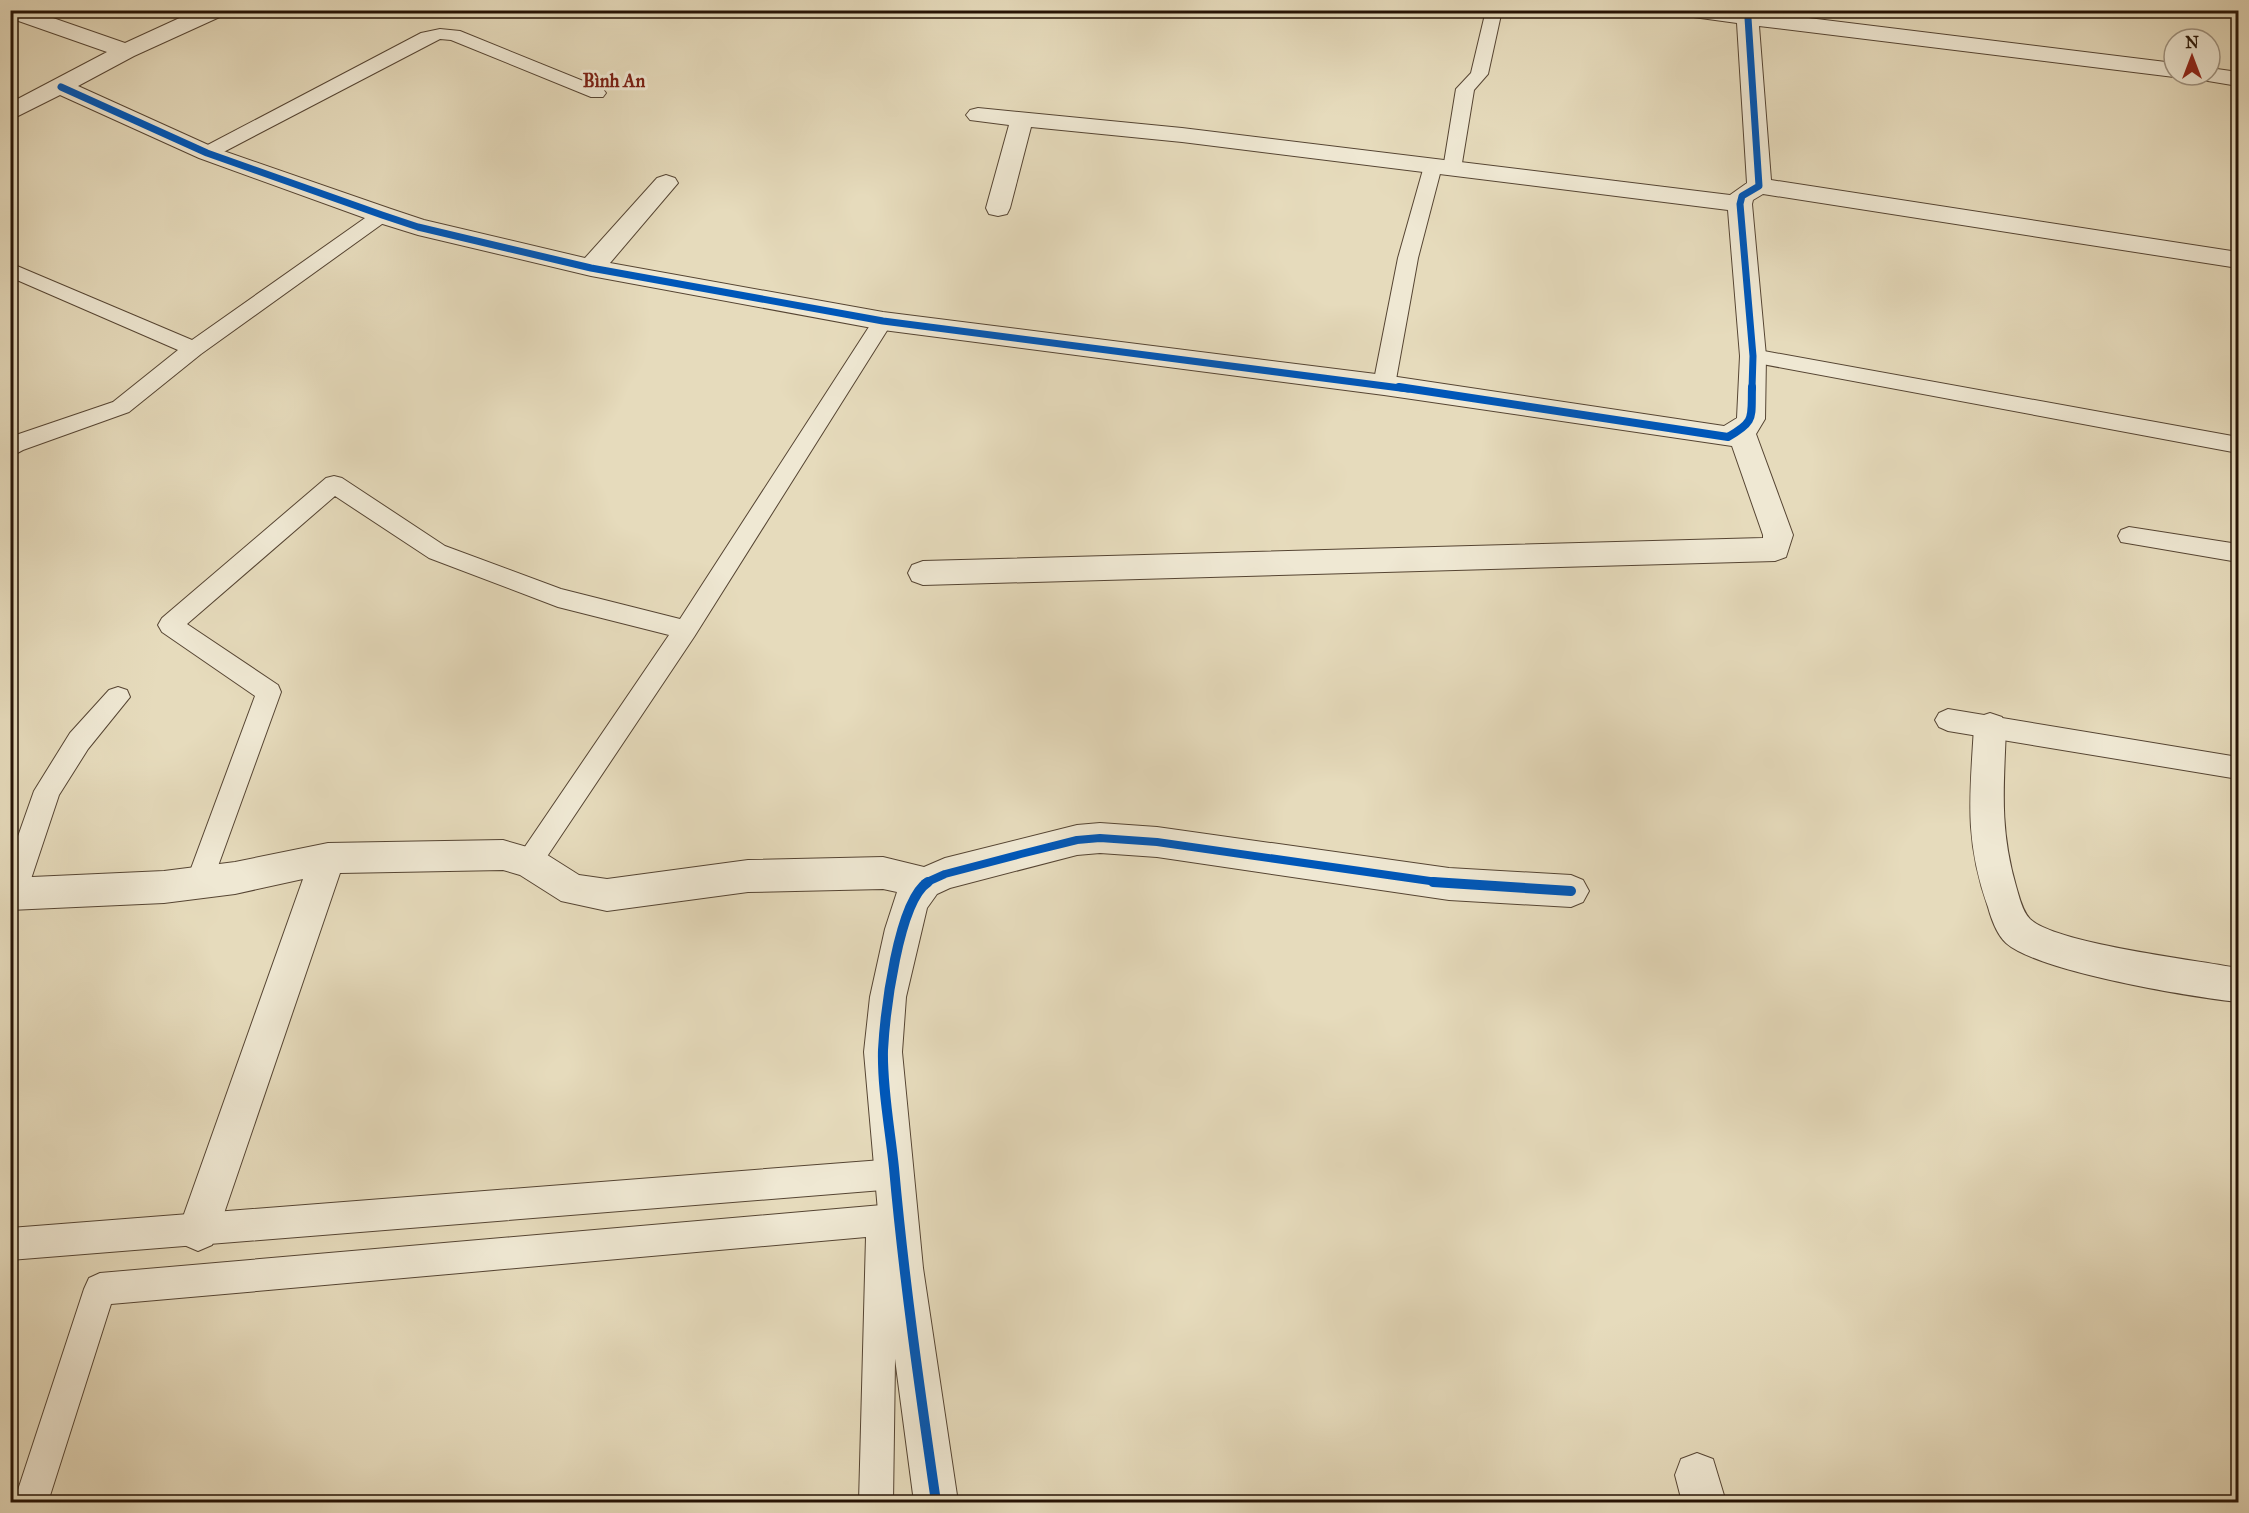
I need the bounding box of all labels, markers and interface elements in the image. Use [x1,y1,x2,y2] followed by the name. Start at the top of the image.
[2162,27,2222,87] north arrow
[2185,33,2199,52] text: N
[583,70,645,92] district label: Bình An

